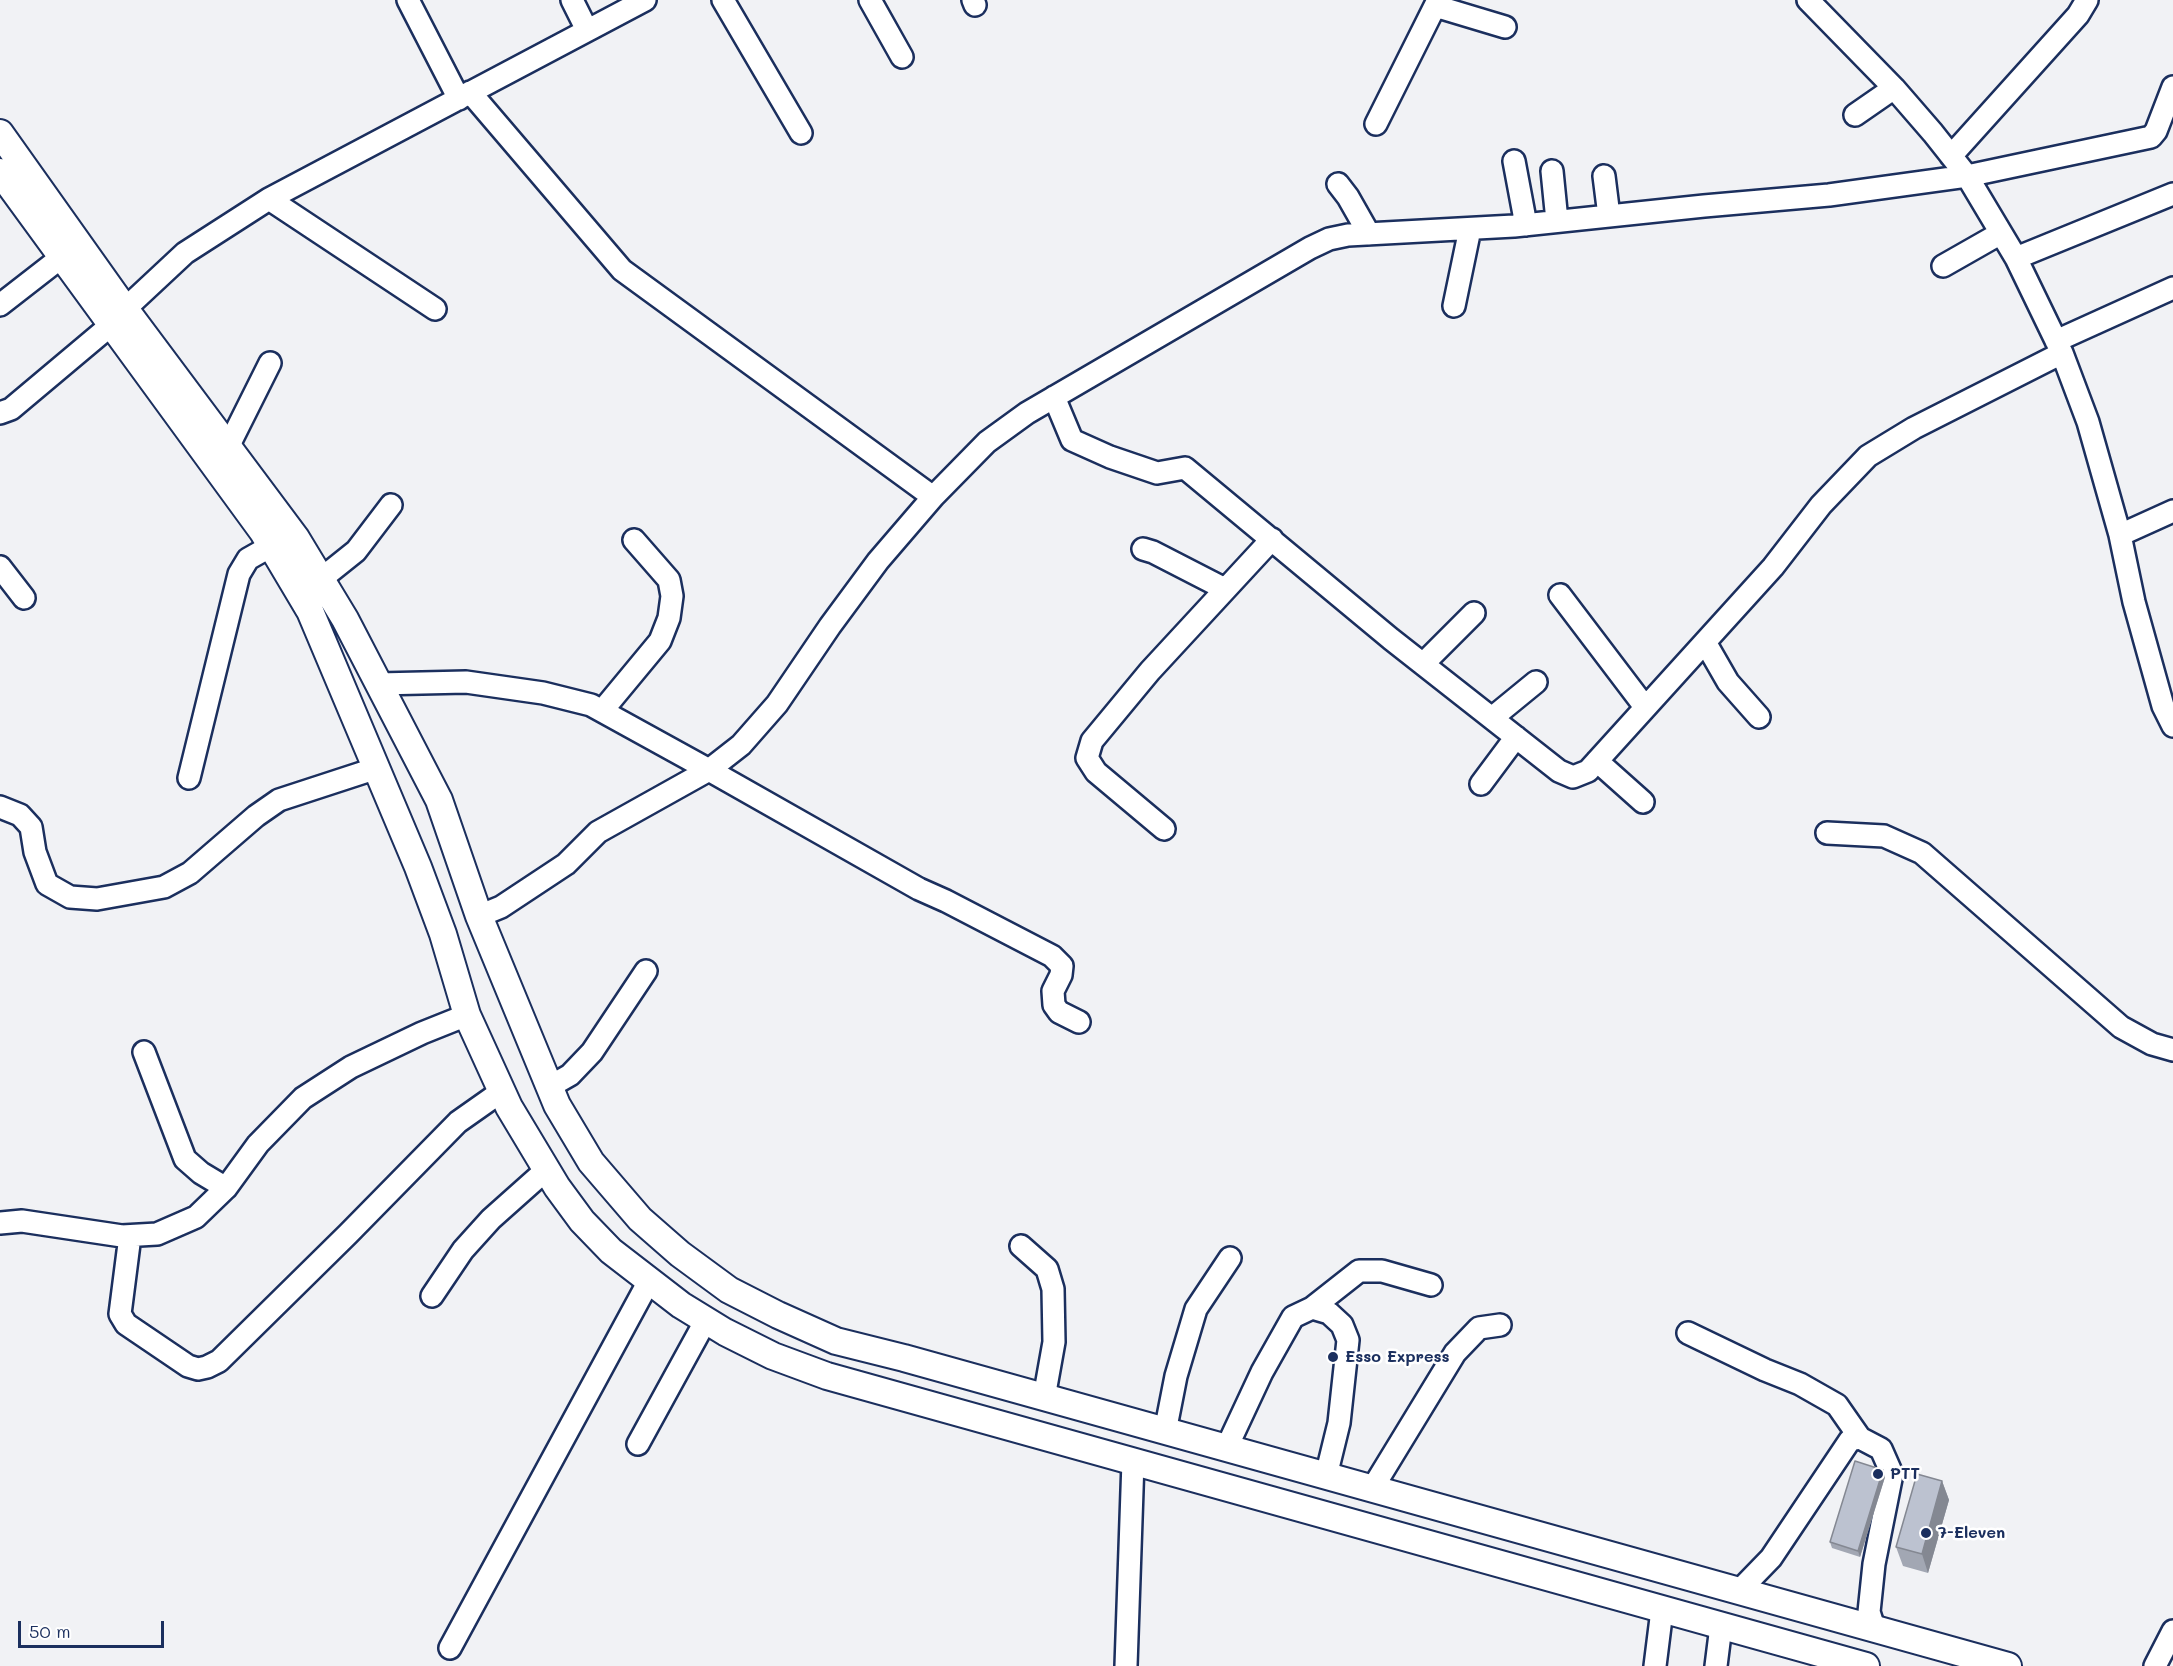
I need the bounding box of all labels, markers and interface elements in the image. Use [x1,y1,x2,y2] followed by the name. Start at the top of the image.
[1345,1347,1450,1367] place label: Esso Express
[1326,1350,1340,1364] marker: Esso Express
[1890,1464,1920,1484] place label: PTT
[1871,1467,1885,1481] marker: PTT
[1938,1523,2005,1543] place label: 7-Eleven
[1919,1526,1933,1540] marker: 7-Eleven
[21,1609,166,1647] scale bar
[29,1619,71,1643] text: 50 m

